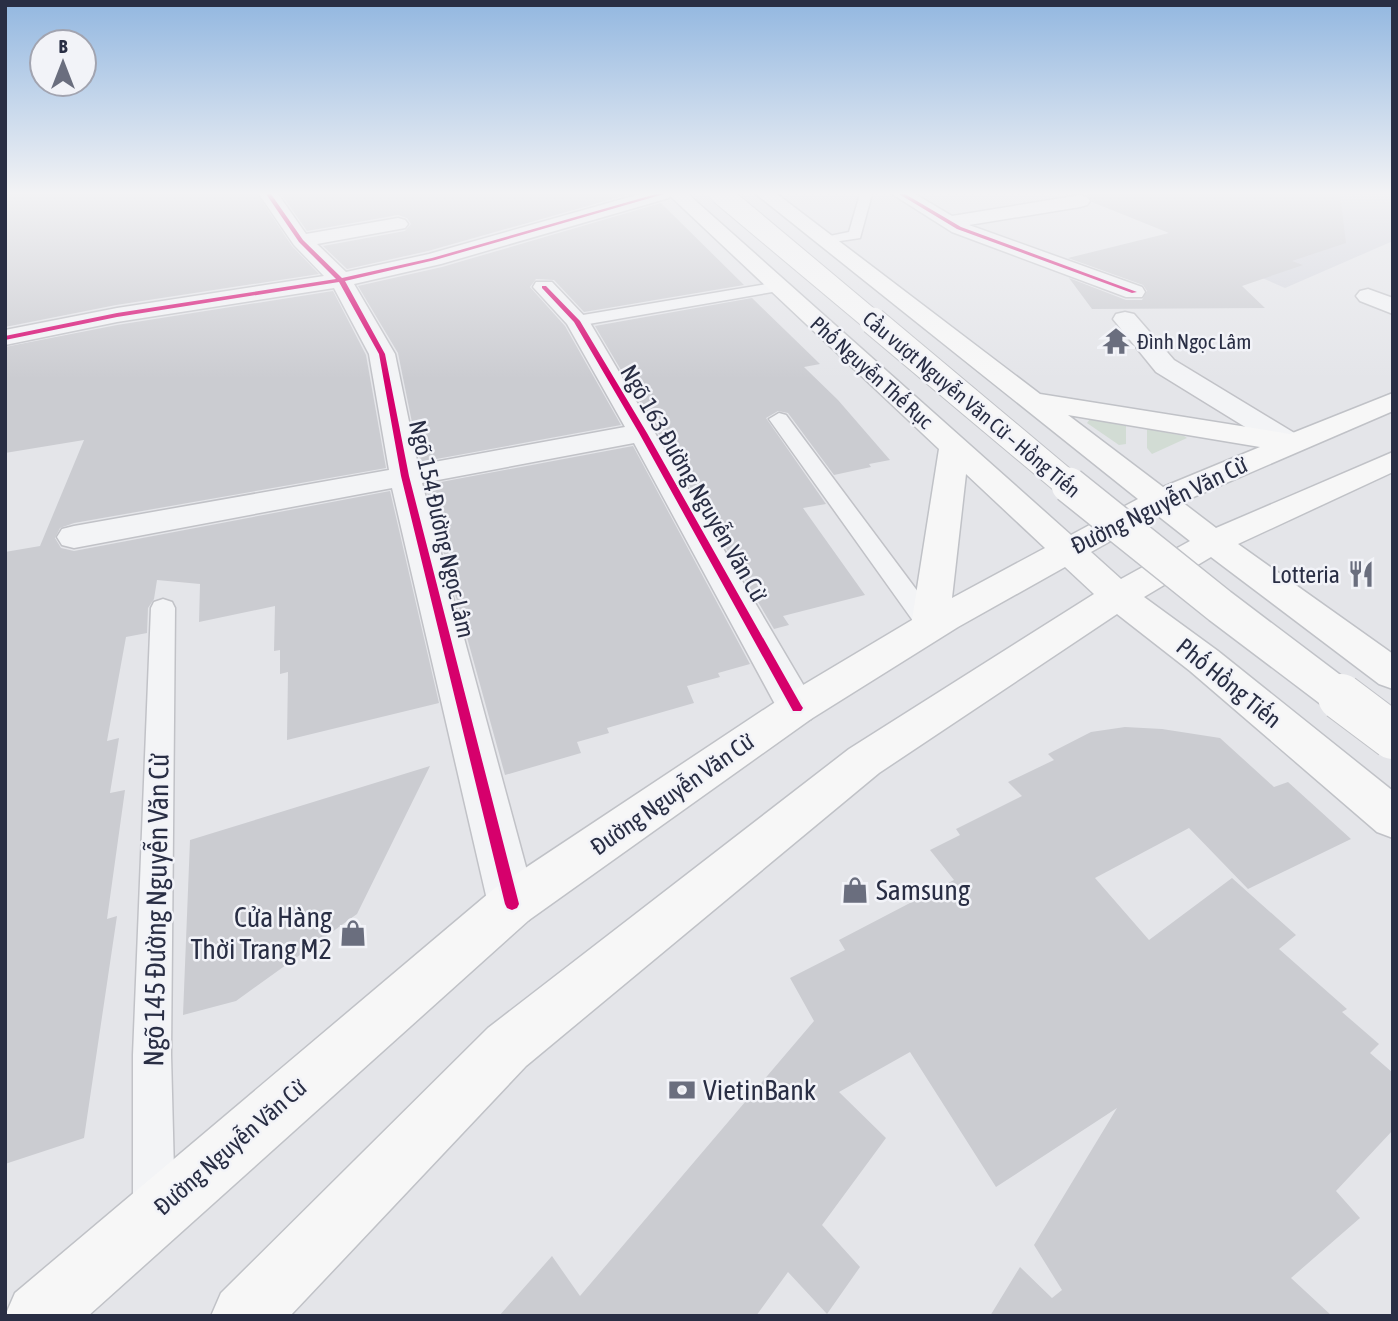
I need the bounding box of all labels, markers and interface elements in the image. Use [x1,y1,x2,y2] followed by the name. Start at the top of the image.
[28,28,98,98] north arrow
[58,35,68,57] text: B
[859,306,1085,502] street label: Cầu vượt Nguyễn Văn Cừ – Hồng Tiến
[806,311,938,433] street label: Phố Nguyễn Thế Rục
[1101,326,1131,356] temple icon: Đình Ngọc Lâm
[1137,329,1251,353] place label: Đình Ngọc Lâm
[615,360,773,606] street label: Ngõ 163 Đường Nguyễn Văn Cừ
[404,418,480,640] street label: Ngõ 154 Đường Ngọc Lâm
[1067,450,1252,559] street label: Đường Nguyễn Văn Cừ
[1346,559,1376,589] restaurant icon: Lotteria
[1271,561,1340,588] place label: Lotteria
[1171,633,1287,733] street label: Phố Hồng Tiến
[585,727,759,860] street label: Đường Nguyễn Văn Cừ
[137,753,175,1067] street label: Ngõ 145 Đường Nguyễn Văn Cừ
[876,874,970,906] place label: Samsung
[840,875,870,905] shop icon: Samsung
[191,901,332,965] place label: Cửa Hàng Thời Trang M2
[338,918,368,948] shop icon: Cửa Hàng Thời Trang M2
[148,1073,312,1220] street label: Đường Nguyễn Văn Cừ
[703,1074,816,1106] place label: VietinBank
[667,1075,697,1105] bank icon: VietinBank

